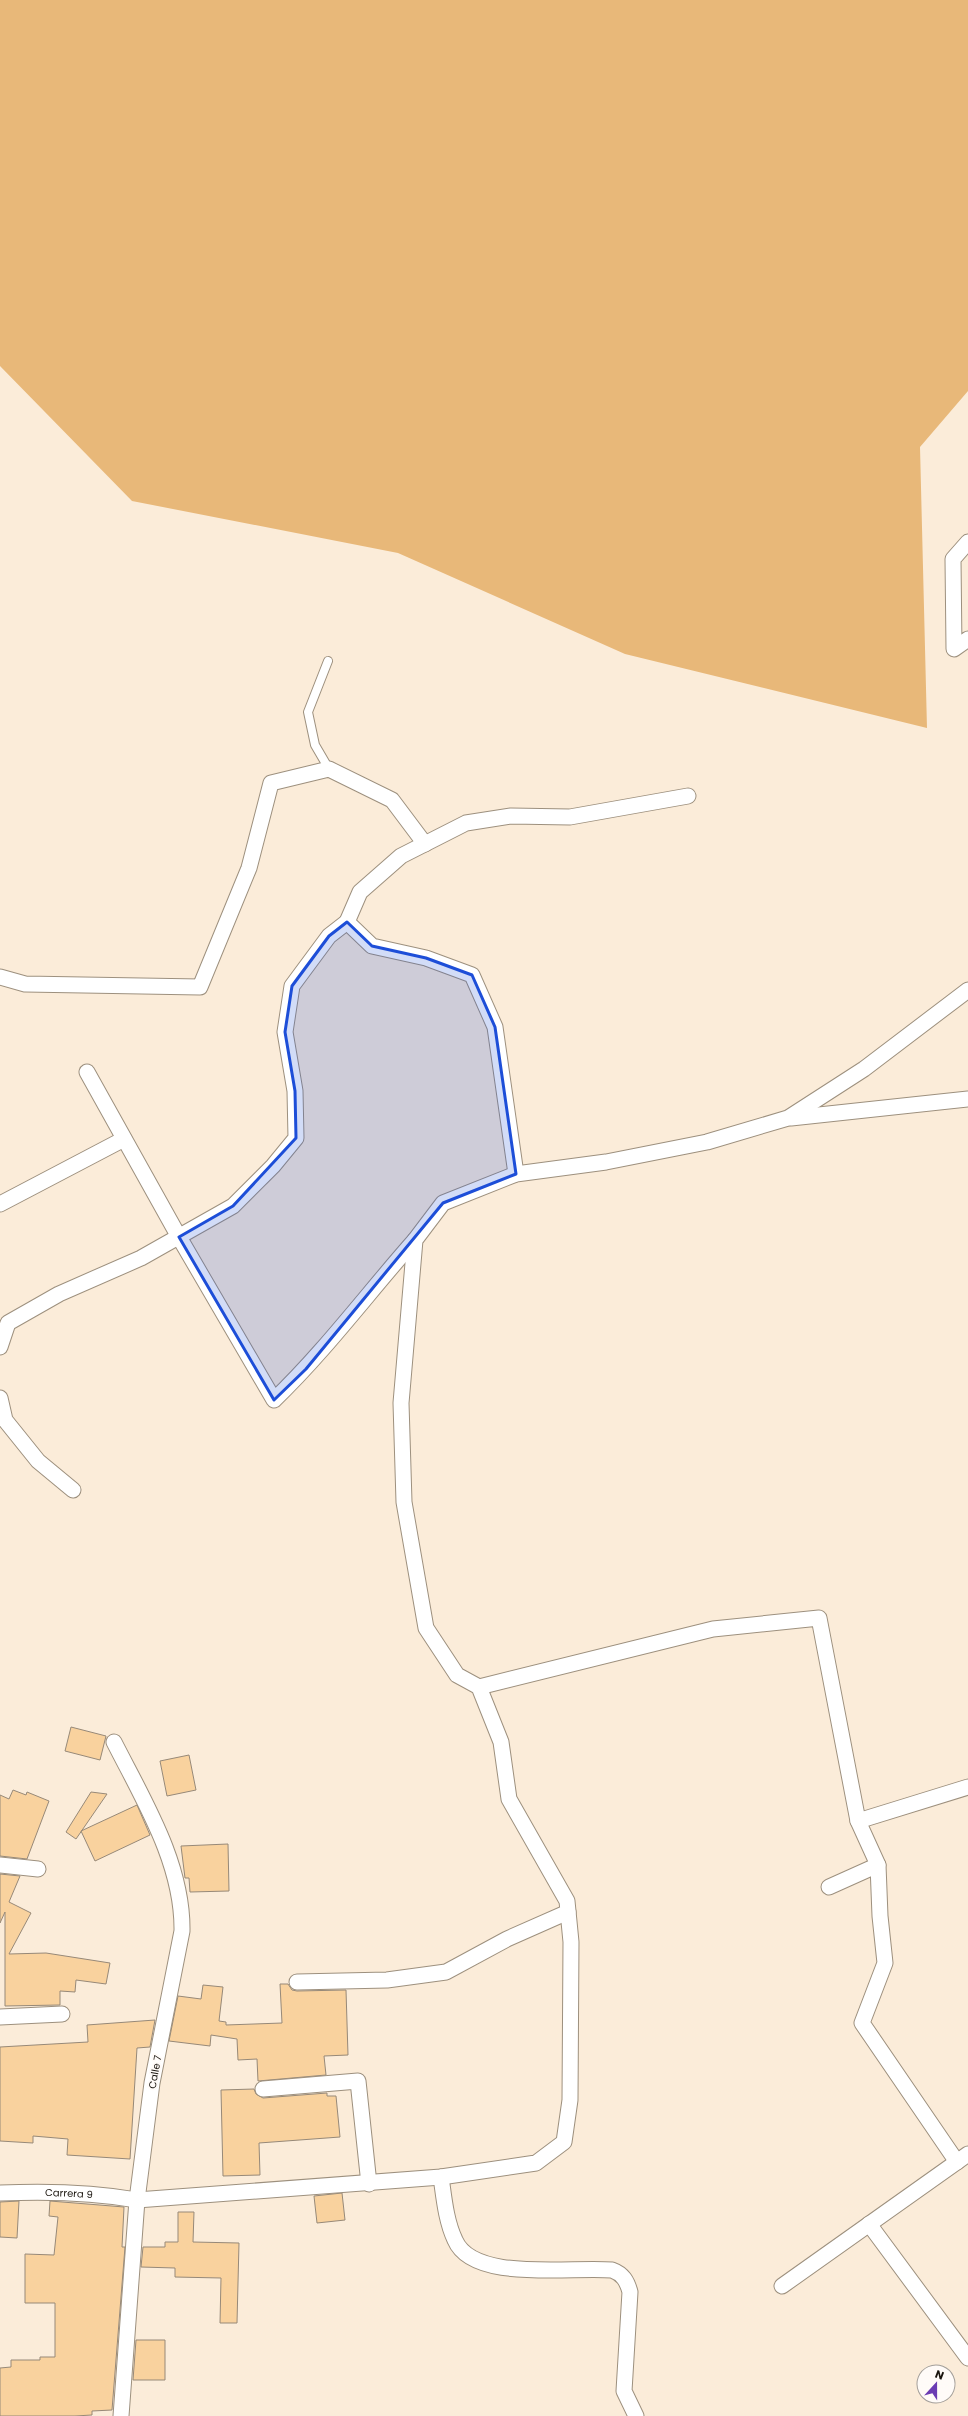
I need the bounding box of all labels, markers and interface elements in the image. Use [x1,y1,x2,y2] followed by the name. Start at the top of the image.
[145,2054,165,2090] street label: Calle 7
[45,2185,93,2202] street label: Carrera 9
[916,2364,956,2404] north arrow
[933,2366,946,2384] text: N

